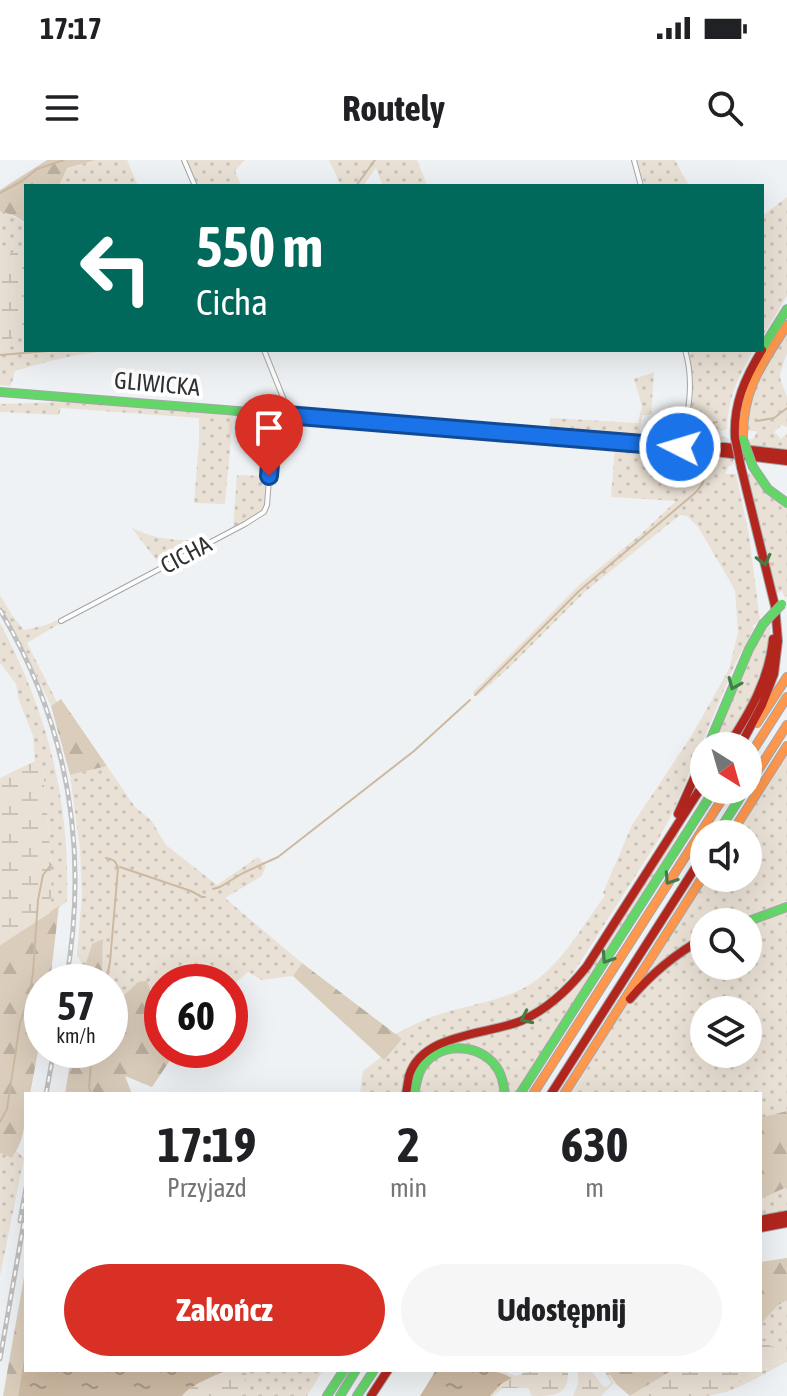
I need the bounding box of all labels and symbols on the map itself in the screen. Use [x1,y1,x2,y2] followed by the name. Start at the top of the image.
[113,366,201,401] street label: GLIWICKA
[235,394,303,476] pin
[638,405,722,489] position arrow
[156,530,216,579] street label: CICHA
[754,552,771,566] one-way arrow
[727,676,743,690] one-way arrow
[690,732,762,804] north arrow
[665,870,680,885] one-way arrow
[602,949,617,963] one-way arrow
[144,964,248,1068] speed limit sign: 60
[519,1008,534,1024] one-way arrow

